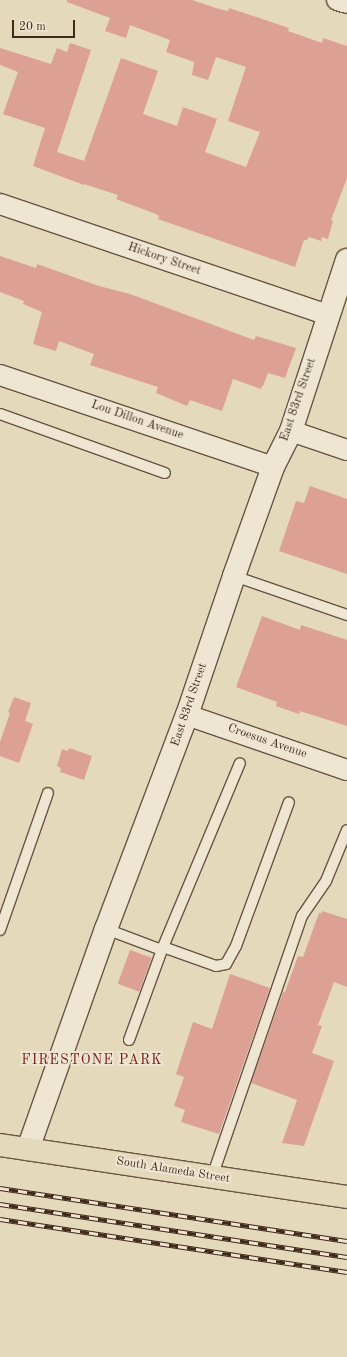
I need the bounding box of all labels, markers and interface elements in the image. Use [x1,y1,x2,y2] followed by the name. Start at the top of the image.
[14,12,77,38] scale bar
[19,21,46,33] text: 20 m
[125,241,203,279] street label: Hickory Street
[278,356,320,444] street label: East 83rd Street
[89,398,185,444] street label: Lou Dillon Avenue
[169,661,211,749] street label: East 83rd Street
[226,722,308,762] street label: Croesus Avenue
[21,1052,163,1068] district label: FIRESTONE PARK
[115,1155,231,1187] street label: South Alameda Street

